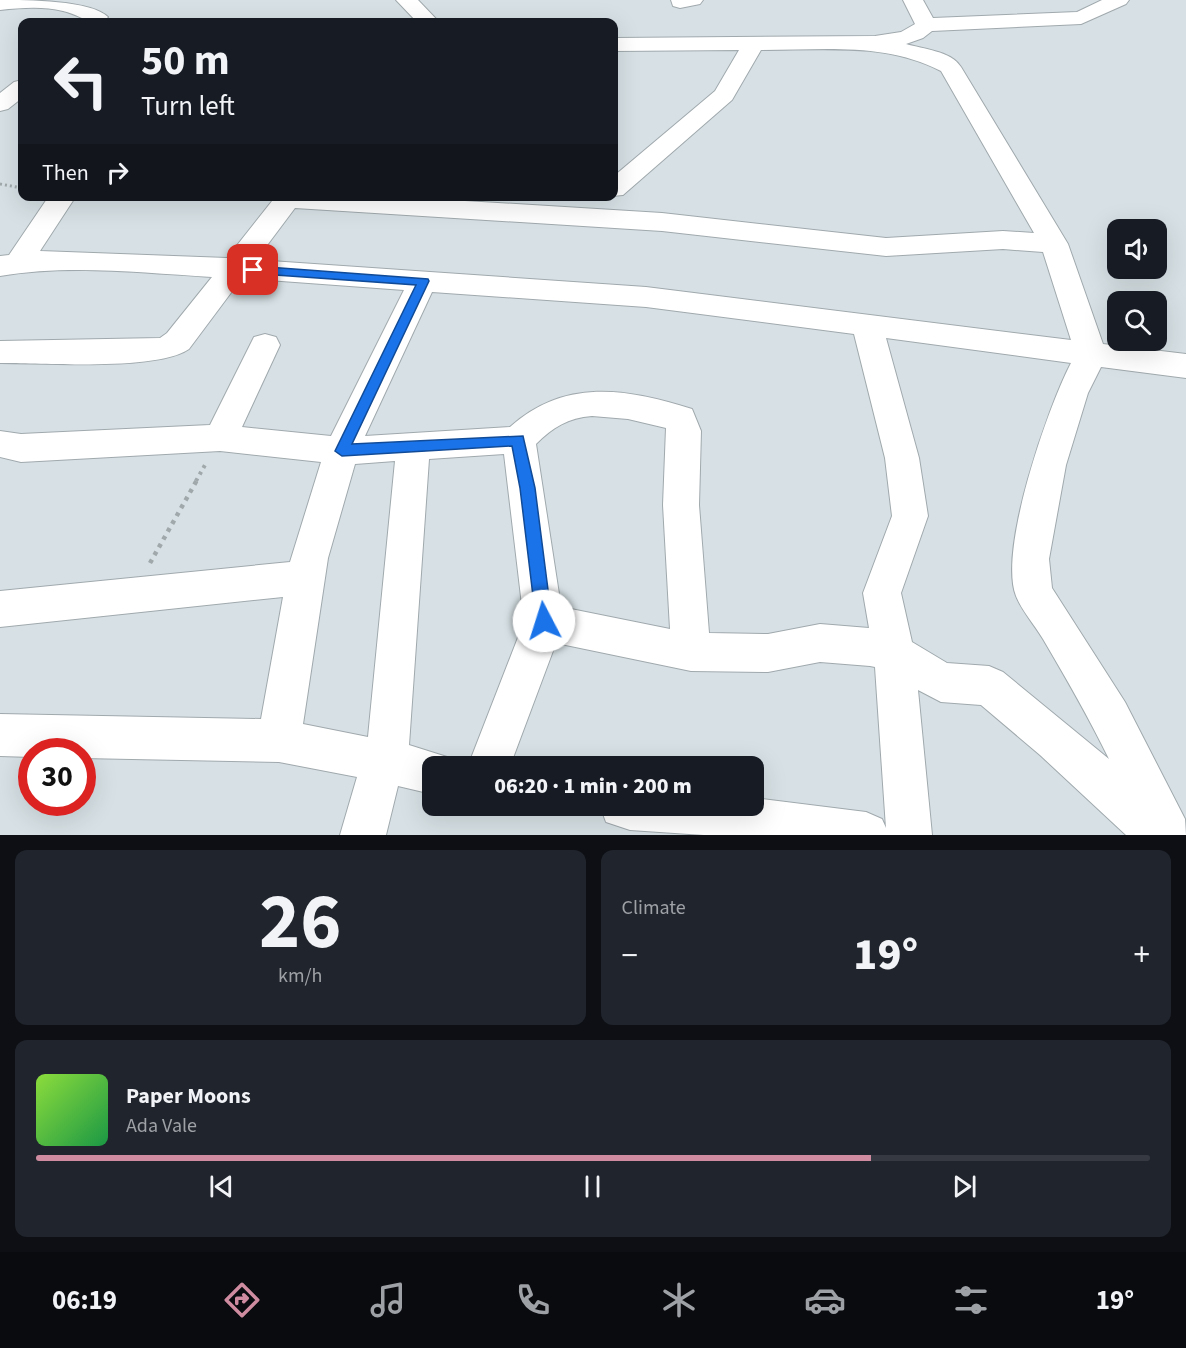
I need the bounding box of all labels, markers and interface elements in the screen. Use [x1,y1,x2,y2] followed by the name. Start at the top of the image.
[141,31,230,91] text: 50 m
[42,42,120,120] icon: left
[141,87,235,126] text: Turn left
[101,156,134,189] icon: right
[42,157,89,189] text: Then
[1107,219,1167,351] map controls
[1107,219,1167,279] button: sound
[227,244,278,295] pin
[236,253,269,286] icon: arrive
[1107,291,1167,351] button: search
[512,589,576,653] position arrow
[18,738,96,816] speed limit sign: 30
[494,770,692,802] text: 06:20 · 1 min · 200 m
[259,867,341,978] text: 26
[622,894,686,922] text: Climate
[853,923,918,987] text: 19°
[622,932,638,979] text: −
[1134,932,1150,979] text: +
[278,962,322,990] text: km/h
[126,1080,251,1112] text: Paper Moons
[126,1112,197,1140] text: Ada Vale
[205,1170,238,1203] icon: previous
[576,1170,609,1203] icon: pause
[948,1170,981,1203] icon: next
[221,1279,263,1321] icon: directions
[367,1279,409,1321] icon: music
[512,1279,554,1321] icon: phone
[658,1279,700,1321] icon: climate
[804,1279,846,1321] icon: car
[950,1279,992,1321] icon: filters
[52,1281,117,1320] text: 06:19
[1096,1281,1134,1320] text: 19°

